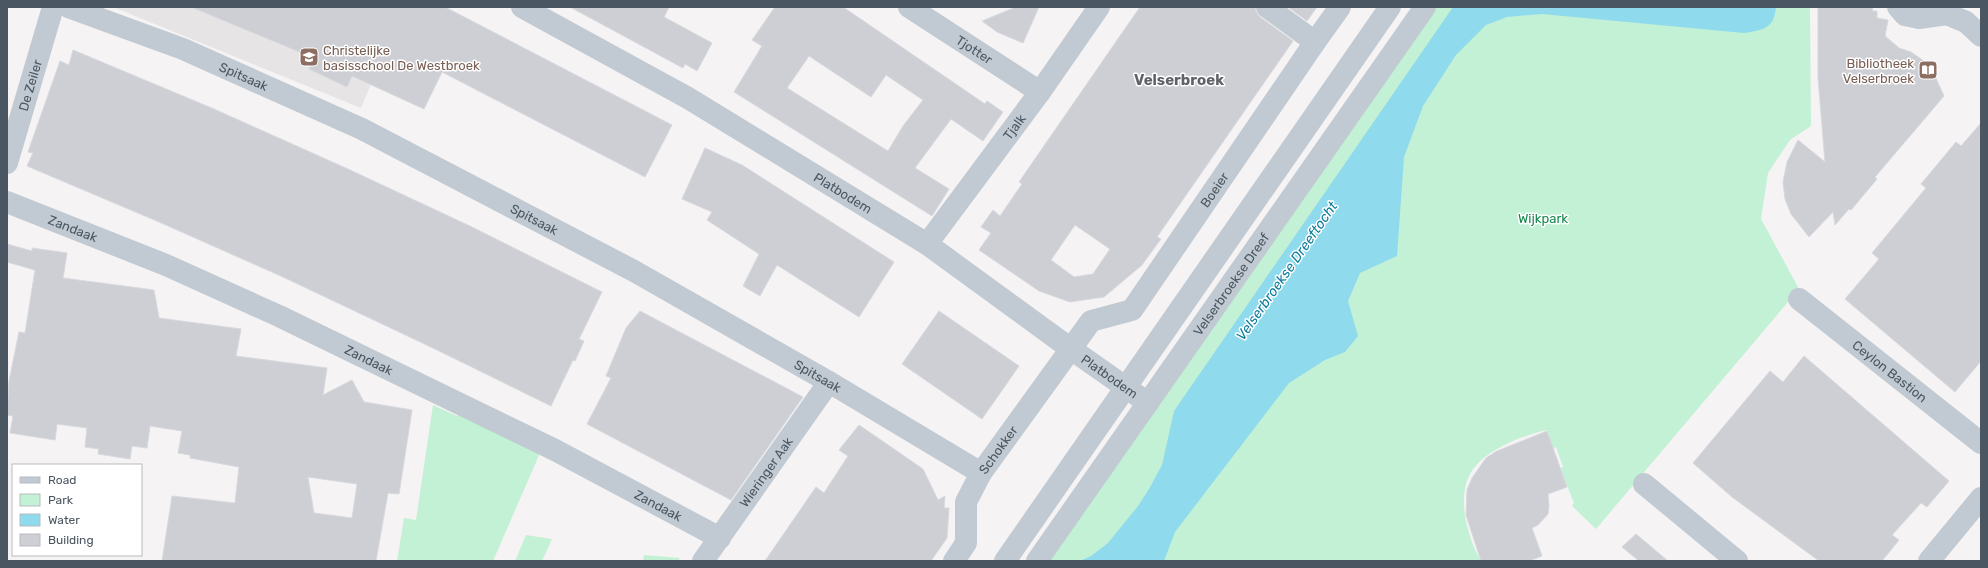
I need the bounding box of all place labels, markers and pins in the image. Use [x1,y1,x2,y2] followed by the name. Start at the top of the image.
[323,43,480,73] place label: Christelijke basisschool De Westbroek
[298,46,320,68] school or university icon: Christelijke basisschool De Westbroek
[1843,56,1914,86] place label: Bibliotheek Velserbroek
[1917,59,1939,81] library icon: Bibliotheek Velserbroek

